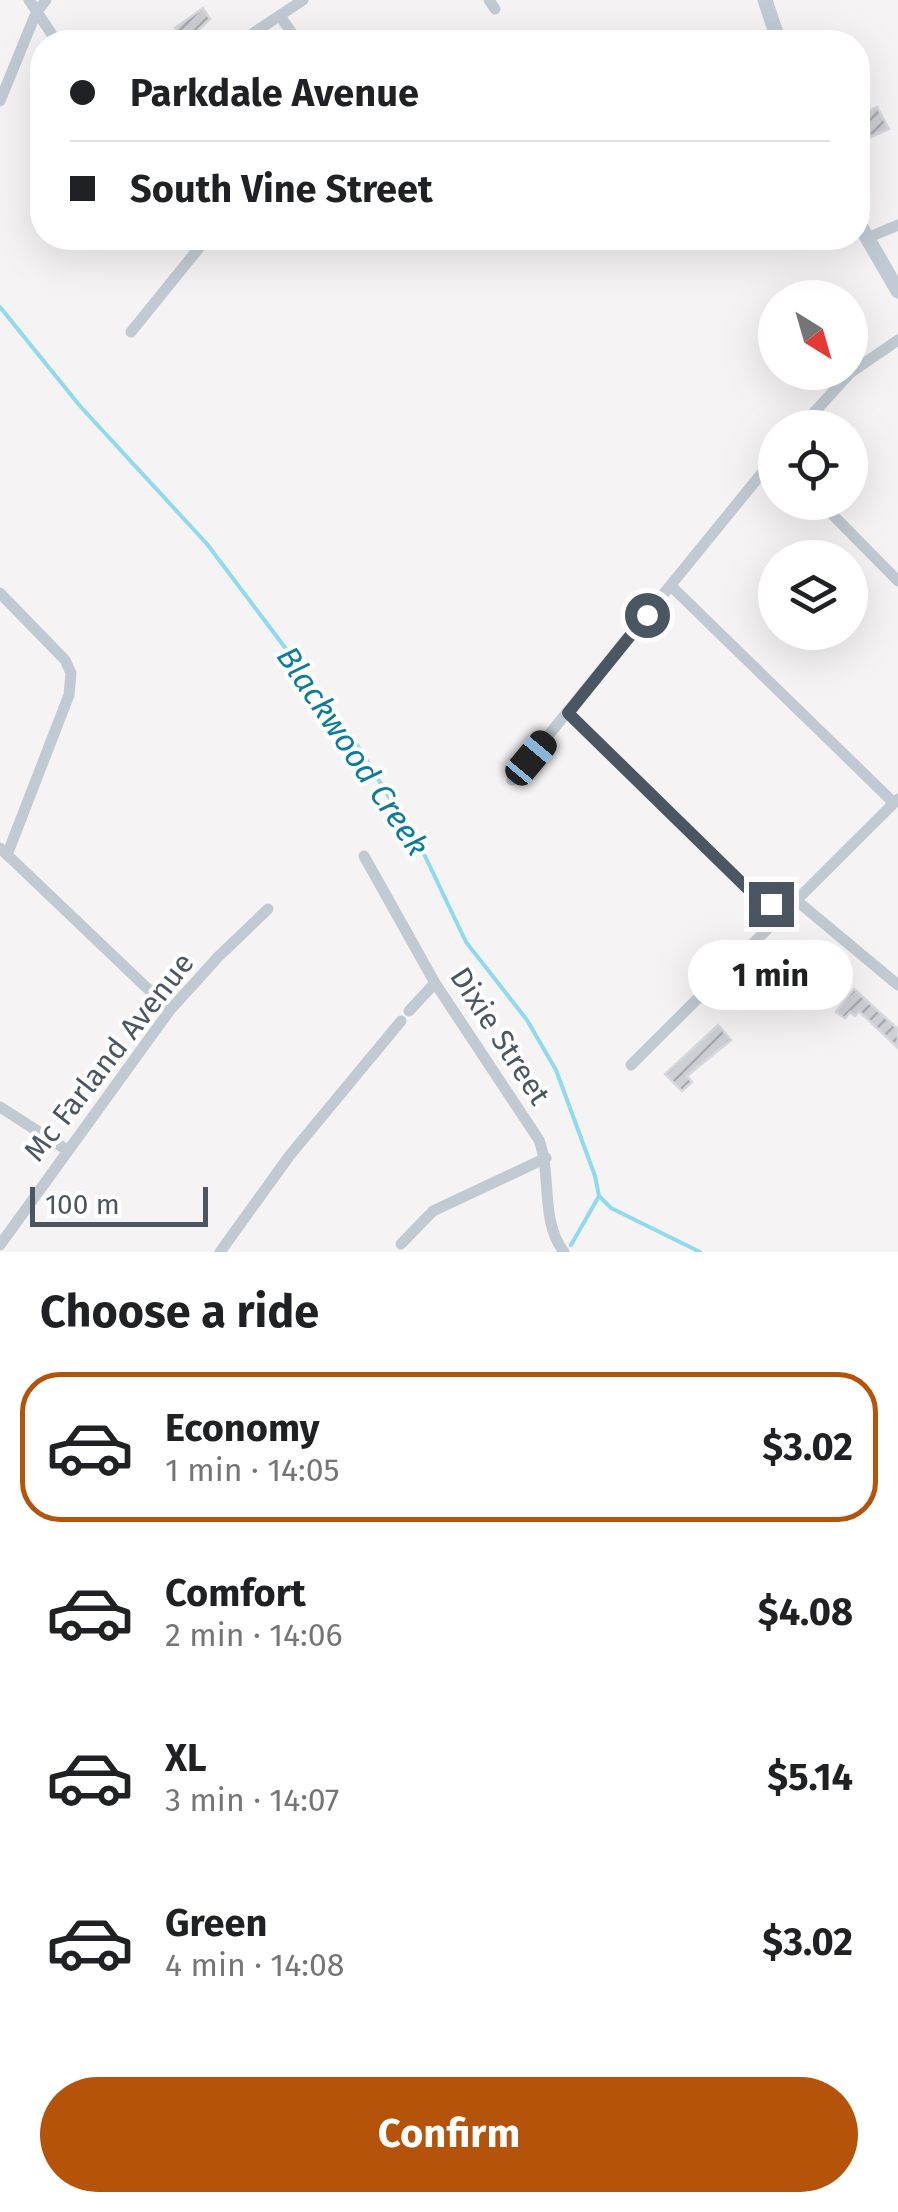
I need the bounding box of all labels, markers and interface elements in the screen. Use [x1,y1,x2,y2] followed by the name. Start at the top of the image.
[130,70,419,116] text: Parkdale Avenue
[130,166,433,212] text: South Vine Street
[758,280,868,390] north arrow
[758,280,868,650] map controls
[758,410,868,520] button: locate
[758,540,868,650] button: layers
[625,593,670,638] route start
[269,639,437,863] water label: Blackwood Creek
[500,725,562,791] car
[749,882,794,927] route end
[688,939,854,1009] callout: 1 min
[16,946,202,1168] street label: Mc Farland Avenue
[732,956,809,994] text: 1 min
[442,961,558,1112] street label: Dixie Street
[30,1182,208,1226] scale bar
[45,1188,120,1221] text: 100 m
[40,1285,319,1339] text: Choose a ride
[45,1402,135,1492] icon: car
[165,1405,320,1451] text: Economy
[762,1424,853,1470] text: $3.02
[165,1451,340,1489] text: 1 min · 14:05
[45,1567,135,1657] icon: car
[165,1570,306,1616] text: Comfort
[758,1589,853,1635] text: $4.08
[165,1616,343,1654] text: 2 min · 14:06
[45,1732,135,1822] icon: car
[165,1735,207,1781] text: XL
[767,1754,853,1800] text: $5.14
[165,1781,339,1819] text: 3 min · 14:07
[45,1897,135,1987] icon: car
[165,1900,268,1946] text: Green
[762,1919,853,1965] text: $3.02
[165,1946,344,1984] text: 4 min · 14:08
[40,2077,858,2192] button: Confirm

